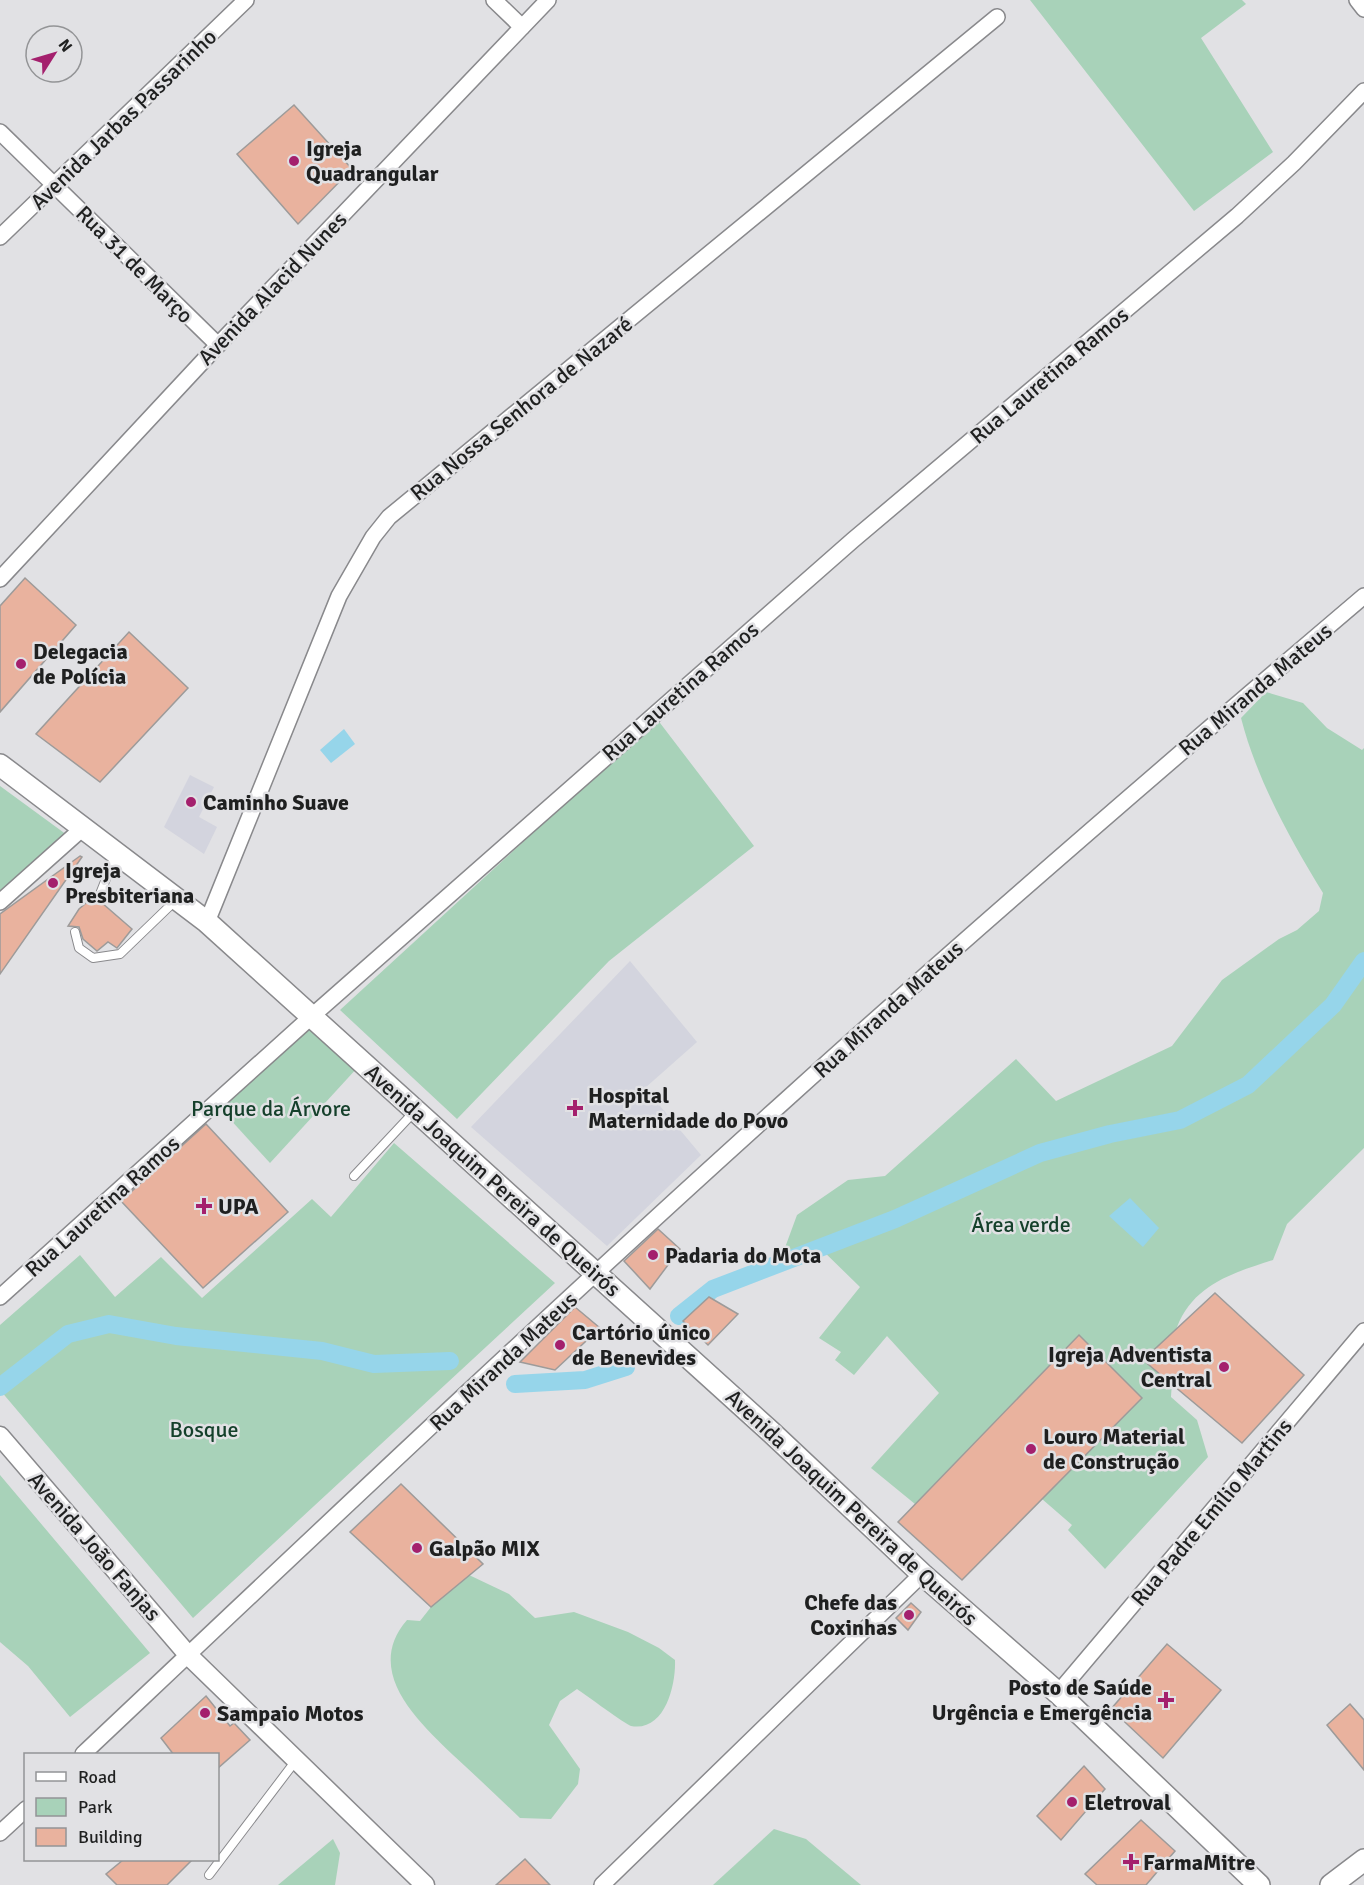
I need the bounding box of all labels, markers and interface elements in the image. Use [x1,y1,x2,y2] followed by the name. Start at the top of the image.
[25,23,222,215] street label: Avenida Jarbas Passarinho
[24,24,84,84] north arrow
[54,35,77,56] text: N
[306,135,439,187] place label: Igreja Quadrangular
[287,154,301,168] marker: Igreja Quadrangular
[70,200,199,329] street label: Rua 31 de Março
[192,206,353,371] street label: Avenida Alacid Nunes
[965,301,1134,450] street label: Rua Lauretina Ramos
[405,310,638,506] street label: Rua Nossa Senhora de Nazaré
[597,616,764,767] street label: Rua Lauretina Ramos
[1173,617,1338,761] street label: Rua Miranda Mateus
[33,638,128,690] place label: Delegacia de Polícia
[14,657,28,671] marker: Delegacia de Polícia
[203,789,349,816] place label: Caminho Suave
[184,795,198,809] marker: Caminho Suave
[65,857,194,909] place label: Igreja Presbiteriana
[46,876,60,890] marker: Igreja Presbiteriana
[808,935,969,1084] street label: Rua Miranda Mateus
[359,1058,626,1302] street label: Avenida Joaquim Pereira de Queirós
[588,1082,788,1134] place label: Hospital Maternidade do Povo
[191,1095,351,1122] park label: Parque da Árvore
[566,1099,584,1117] marker: Hospital Maternidade do Povo
[20,1130,185,1283] street label: Rua Lauretina Ramos
[218,1193,259,1220] place label: UPA
[195,1197,213,1215] marker: UPA
[971,1211,1071,1238] park label: Área verde
[665,1242,821,1269] place label: Padaria do Mota
[646,1248,660,1262] marker: Padaria do Mota
[424,1286,583,1437] street label: Rua Miranda Mateus
[572,1319,710,1371] place label: Cartório único de Benevides
[553,1338,567,1352] marker: Cartório único de Benevides
[1048,1341,1212,1393] place label: Igreja Adventista Central
[1217,1360,1231,1374] marker: Igreja Adventista Central
[720,1383,983,1631] street label: Avenida Joaquim Pereira de Queirós
[1125,1413,1298,1612] street label: Rua Padre Emílio Martins
[169,1416,239,1443] park label: Bosque
[1043,1423,1185,1475] place label: Louro Material de Construção
[1024,1442,1038,1456] marker: Louro Material de Construção
[22,1466,167,1626] street label: Avenida João Fanjas
[429,1535,540,1562] place label: Galpão MIX
[410,1541,424,1555] marker: Galpão MIX
[804,1589,897,1641] place label: Chefe das Coxinhas
[902,1608,916,1622] marker: Chefe das Coxinhas
[932,1674,1152,1726] place label: Posto de Saúde Urgência e Emergência
[1157,1691,1175,1709] marker: Posto de Saúde Urgência e Emergência
[217,1700,364,1727] place label: Sampaio Motos
[198,1706,212,1720] marker: Sampaio Motos
[24,1753,219,1861] legend
[78,1766,117,1788] text: Road
[1084,1789,1171,1816] place label: Eletroval
[1065,1795,1079,1809] marker: Eletroval
[78,1796,113,1818] text: Park
[78,1826,142,1848] text: Building
[1143,1849,1255,1876] place label: FarmaMitre
[1124,1855,1138,1869] marker: FarmaMitre

